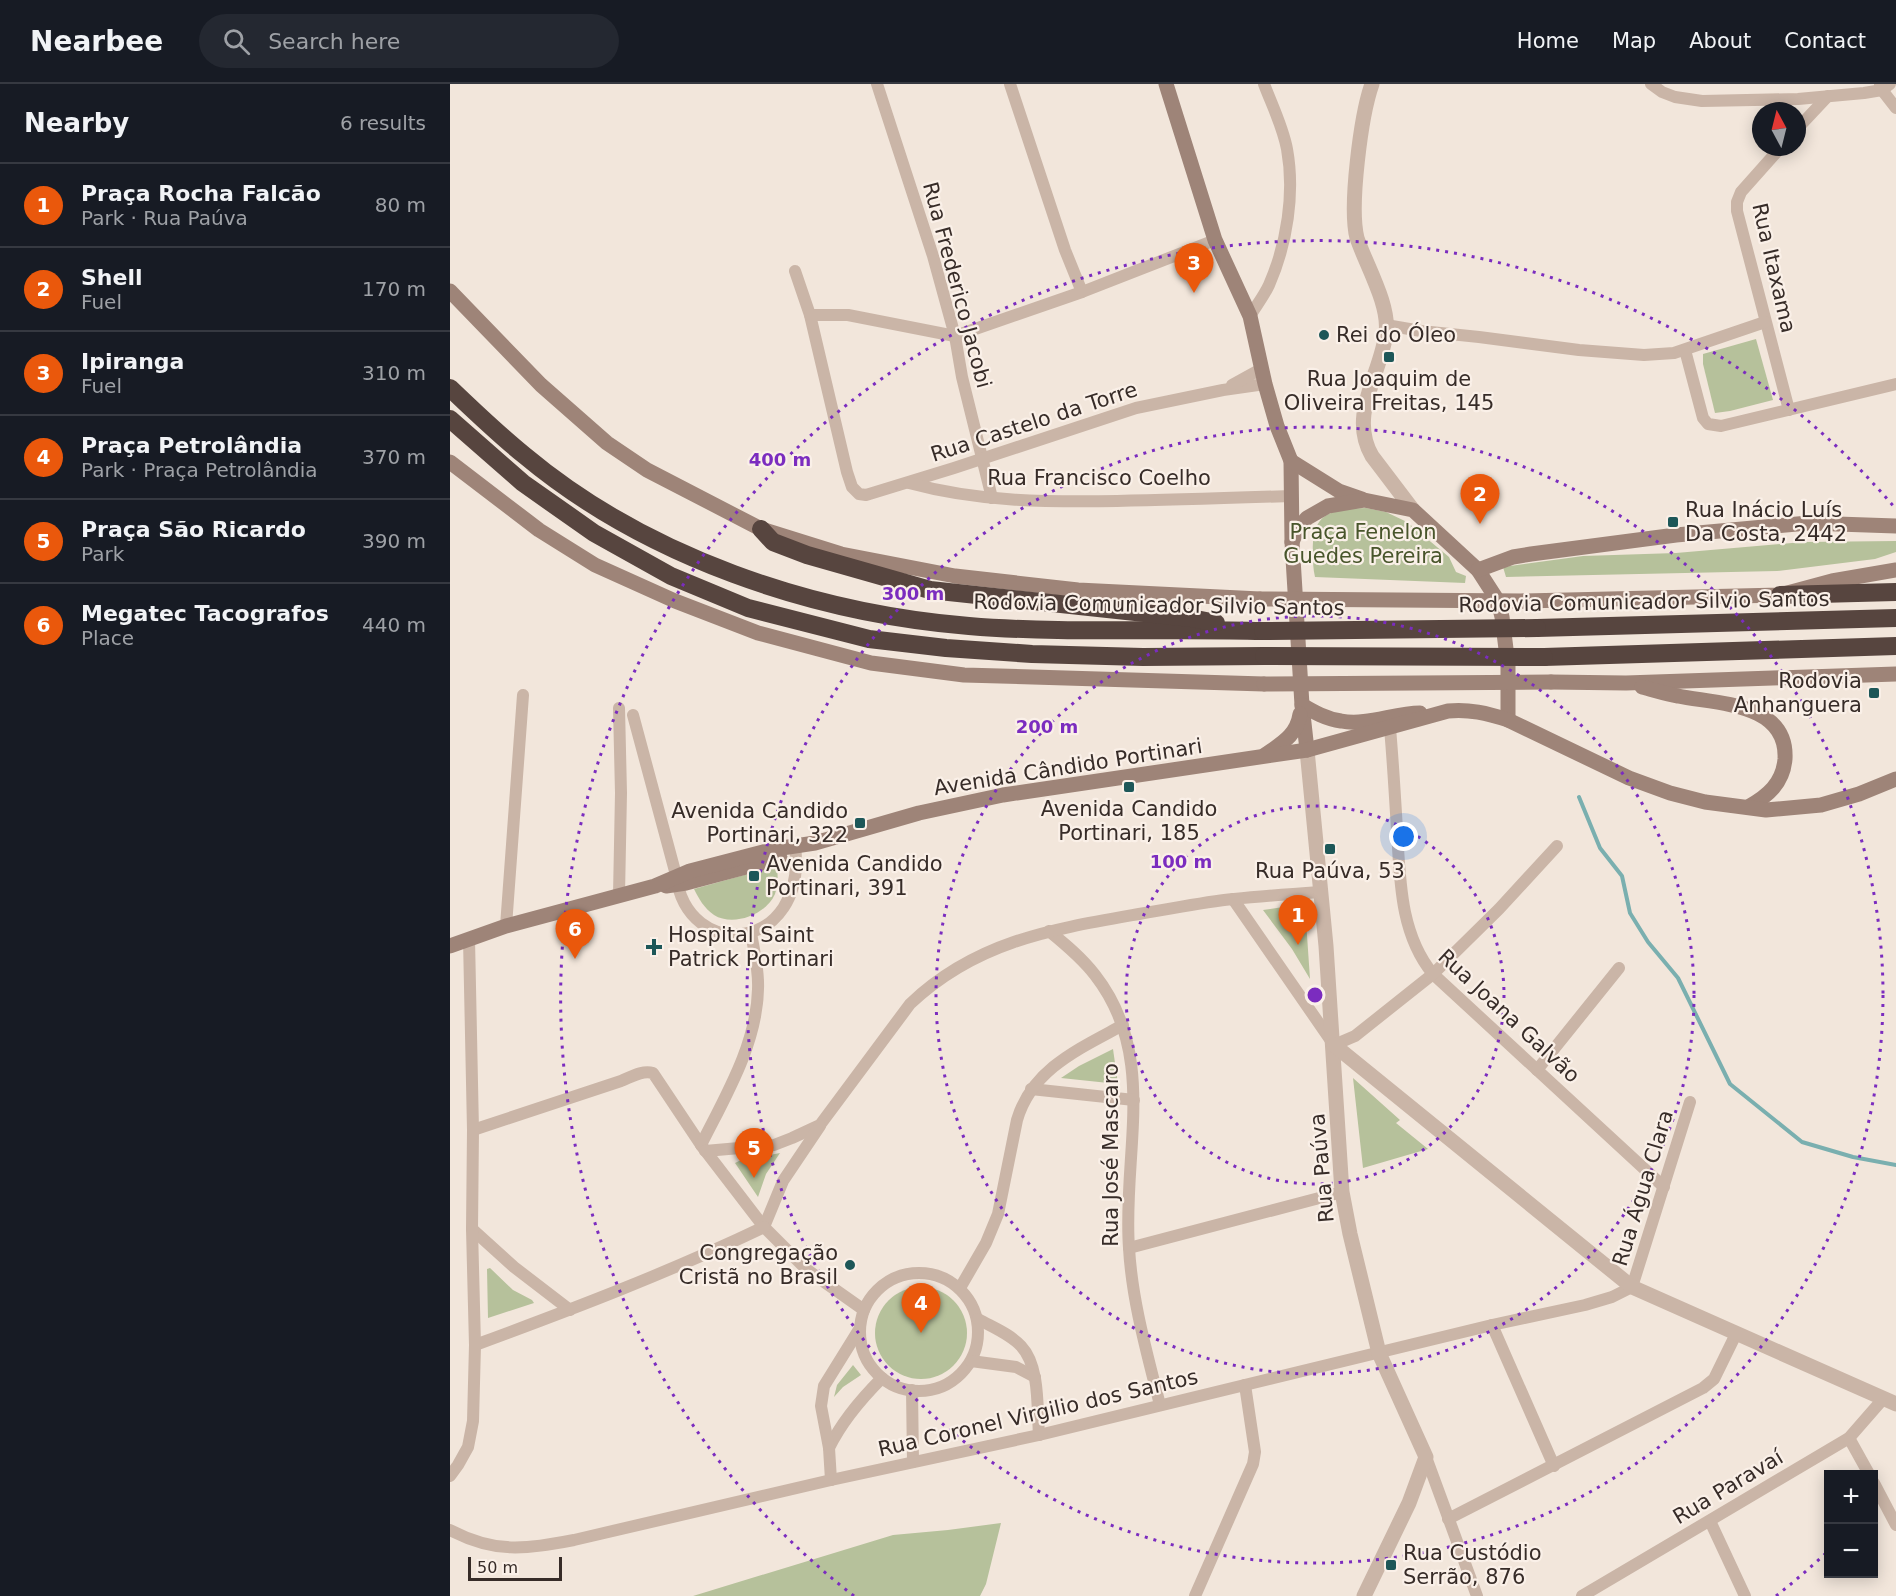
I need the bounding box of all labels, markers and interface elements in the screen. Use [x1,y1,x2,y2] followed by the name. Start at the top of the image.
[199,14,619,68] search box
[30,25,163,58] text: Nearbee
[220,25,253,58] icon: search
[268,29,400,54] text: Search here
[1517,29,1579,53] text: Home
[1612,29,1656,53] text: Map
[1689,29,1751,53] text: About
[1784,29,1866,53] text: Contact
[1752,102,1806,156] north arrow
[24,108,129,138] text: Nearby
[340,111,426,135] text: 6 results
[918,179,996,391] street label: Rua Frederico Jacobi
[81,181,321,206] text: Praça Rocha Falcão
[37,193,50,217] text: 1
[375,193,426,217] text: 80 m
[1747,201,1801,335] street label: Rua Itaxama
[81,206,248,230] text: Park · Rua Paúva
[1174,244,1214,293] pin: 3
[81,265,143,290] text: Shell
[37,277,50,301] text: 2
[362,277,426,301] text: 170 m
[81,290,122,314] text: Fuel
[1336,322,1456,347] place label: Rei do Óleo
[1317,328,1331,342] marker: Rei do Óleo
[81,349,184,374] text: Ipiranga
[1382,350,1396,364] marker: Rua Joaquim de Oliveira Freitas, 145
[37,361,50,385] text: 3
[362,361,426,385] text: 310 m
[1284,367,1494,415] place label: Rua Joaquim de Oliveira Freitas, 145
[81,374,122,398] text: Fuel
[928,377,1140,467] street label: Rua Castelo da Torre
[81,433,302,458] text: Praça Petrolândia
[37,445,50,469] text: 4
[362,445,426,469] text: 370 m
[749,449,811,470] text: 400 m
[81,458,318,482] text: Park · Praça Petrolândia
[987,466,1211,490] street label: Rua Francisco Coelho
[1460,474,1500,524] pin: 2
[1685,498,1847,546] place label: Rua Inácio Luís Da Costa, 2442
[1666,515,1680,529] marker: Rua Inácio Luís Da Costa, 2442
[81,517,306,542] text: Praça São Ricardo
[1283,520,1443,568] park label: Praça Fenelon Guedes Pereira
[37,529,50,553] text: 5
[362,529,426,553] text: 390 m
[81,542,124,566] text: Park
[882,583,944,604] text: 300 m
[1458,587,1830,617] street label: Rodovia Comunicador Silvio Santos
[973,590,1345,620] street label: Rodovia Comunicador Silvio Santos
[81,601,329,626] text: Megatec Tacografos
[37,613,50,637] text: 6
[362,613,426,637] text: 440 m
[81,626,134,650] text: Place
[1734,669,1862,717] place label: Rodovia Anhanguera
[1867,686,1881,700] marker: Rodovia Anhanguera
[1016,716,1078,737] text: 200 m
[932,734,1204,800] street label: Avenida Cândido Portinari
[1122,780,1136,794] marker: Avenida Candido Portinari, 185
[1041,797,1217,845] place label: Avenida Candido Portinari, 185
[671,799,848,847] place label: Avenida Candido Portinari, 322
[853,816,867,830] marker: Avenida Candido Portinari, 322
[1389,822,1418,851] your location
[1323,842,1337,856] marker: Rua Paúva, 53
[1150,851,1212,872] text: 100 m
[766,852,943,900] place label: Avenida Candido Portinari, 391
[1255,859,1405,883] place label: Rua Paúva, 53
[747,869,761,883] marker: Avenida Candido Portinari, 391
[1278,896,1318,945] pin: 1
[556,910,594,959] pin: 6
[668,923,834,971] place label: Hospital Saint Patrick Portinari
[645,938,663,956] marker: Hospital Saint Patrick Portinari
[1433,944,1585,1088] street label: Rua Joana Galvão
[1305,985,1325,1005] centre of rings
[1099,1063,1123,1247] street label: Rua José Mascaro
[1607,1107,1678,1269] street label: Rua Água Clara
[1305,1112,1339,1224] street label: Rua Paúva
[734,1128,774,1178] pin: 5
[679,1241,838,1289] place label: Congregação Cristã no Brasil
[843,1258,857,1272] marker: Congregação Cristã no Brasil
[902,1284,940,1333] pin: 4
[876,1364,1200,1462] street label: Rua Coronel Virgilio dos Santos
[1669,1444,1788,1529] street label: Rua Paravaí
[1824,1470,1878,1578] map controls
[1824,1470,1878,1524] button: +
[1824,1524,1878,1578] button: −
[1403,1541,1542,1589] place label: Rua Custódio Serrão, 876
[468,1554,562,1582] scale bar
[477,1558,518,1577] text: 50 m
[1384,1558,1398,1572] marker: Rua Custódio Serrão, 876

